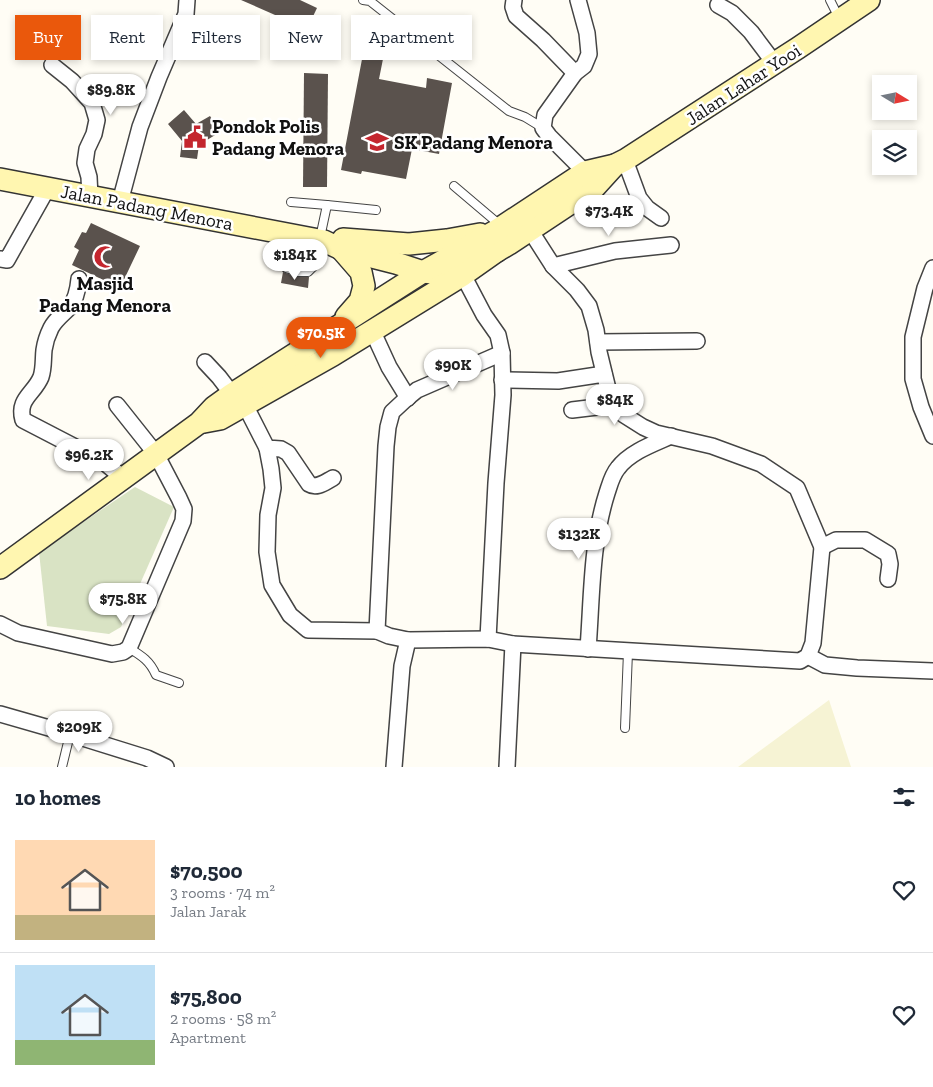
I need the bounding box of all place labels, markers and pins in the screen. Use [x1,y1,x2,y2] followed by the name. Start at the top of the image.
[70,74,152,116] pin: $89.8K
[212,115,344,160] place label: Pondok Polis Padang Menora
[182,124,208,150] public building icon: Pondok Polis Padang Menora
[364,129,390,155] school or university icon: SK Padang Menora
[394,131,553,154] place label: SK Padang Menora
[568,194,650,237] pin: $73.4K
[260,238,330,281] pin: $184K
[92,244,118,270] mosque icon: Masjid Padang Menora
[39,272,171,317] place label: Masjid Padang Menora
[280,316,362,359] pin: $70.5K
[423,348,483,391] pin: $90K
[585,384,645,426] pin: $84K
[48,438,130,481] pin: $96.2K
[544,518,614,560] pin: $132K
[82,582,164,625] pin: $75.8K
[44,710,114,753] pin: $209K

